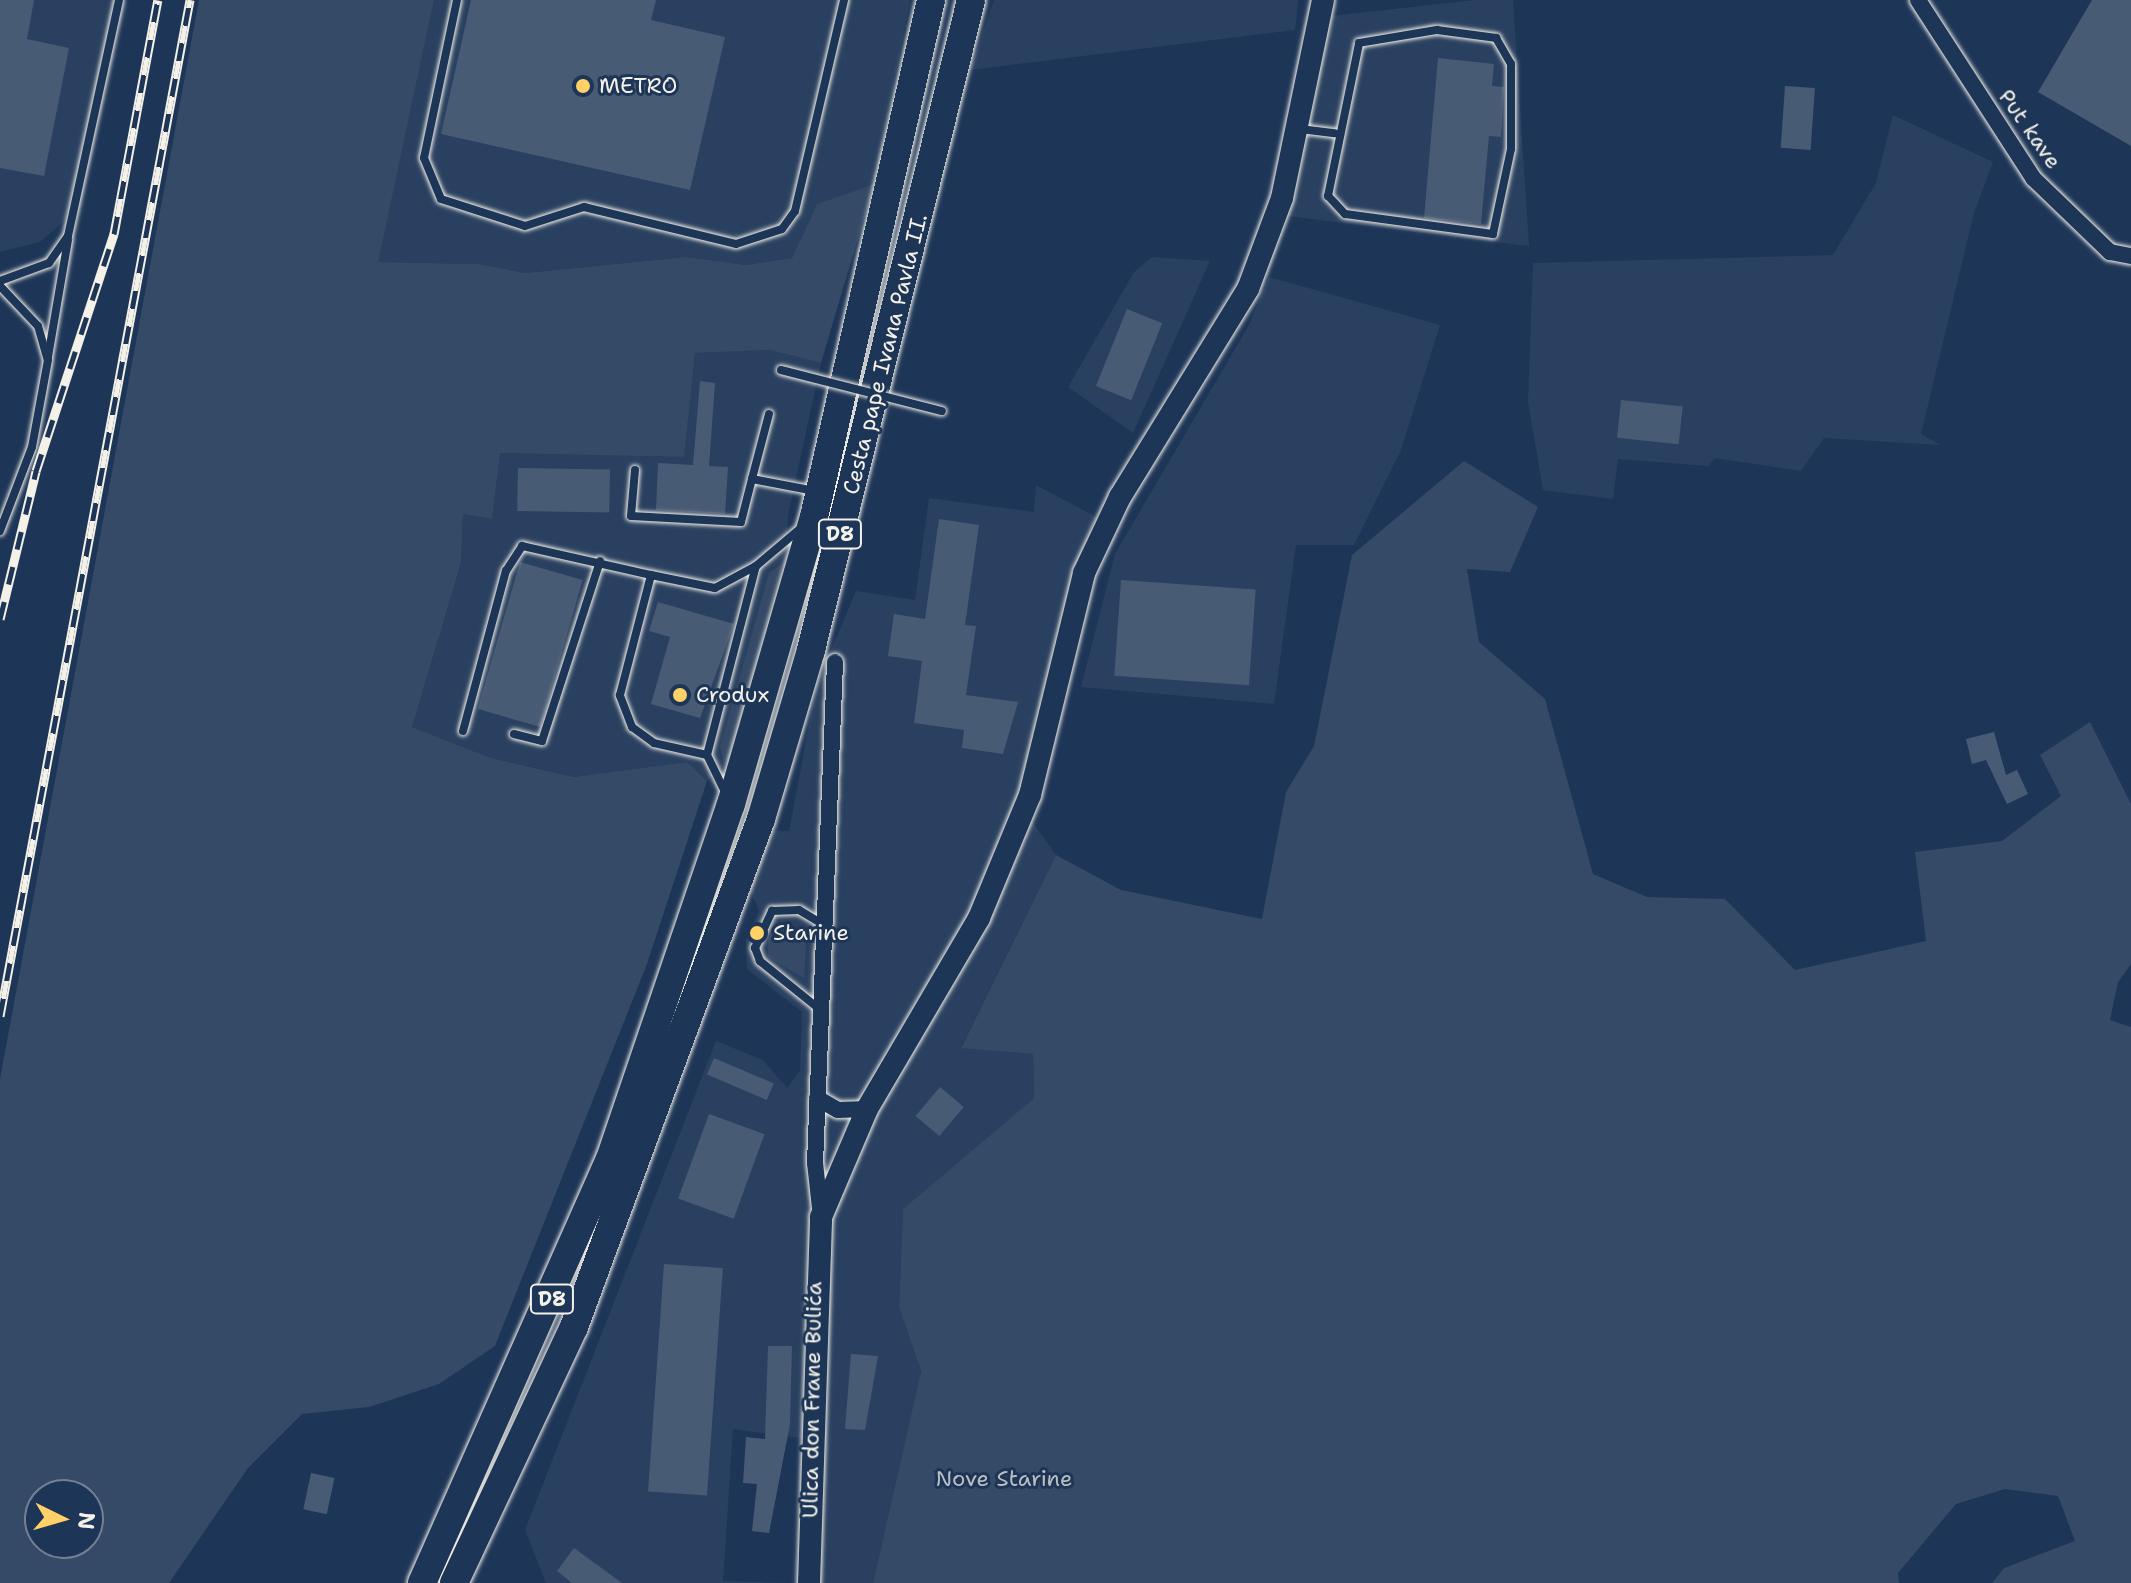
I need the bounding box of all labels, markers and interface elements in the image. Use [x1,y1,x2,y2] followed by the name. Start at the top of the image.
[599,73,677,99] place label: METRO
[574,77,592,95] marker: METRO
[1993,84,2067,174] street label: Put kave
[837,211,933,497] street label: Cesta pape Ivana Pavla II.
[816,518,864,550] road number: D8
[696,682,769,708] place label: Crodux
[671,686,689,704] marker: Crodux
[773,920,849,946] place label: Starine
[748,924,766,942] marker: Starine
[797,1281,827,1519] street label: Ulica don Frane Bulića
[528,1283,576,1315] road number: D8
[936,1466,1072,1492] park label: Nove Starine
[24,1479,104,1559] north arrow
[71,1511,102,1531] text: N

